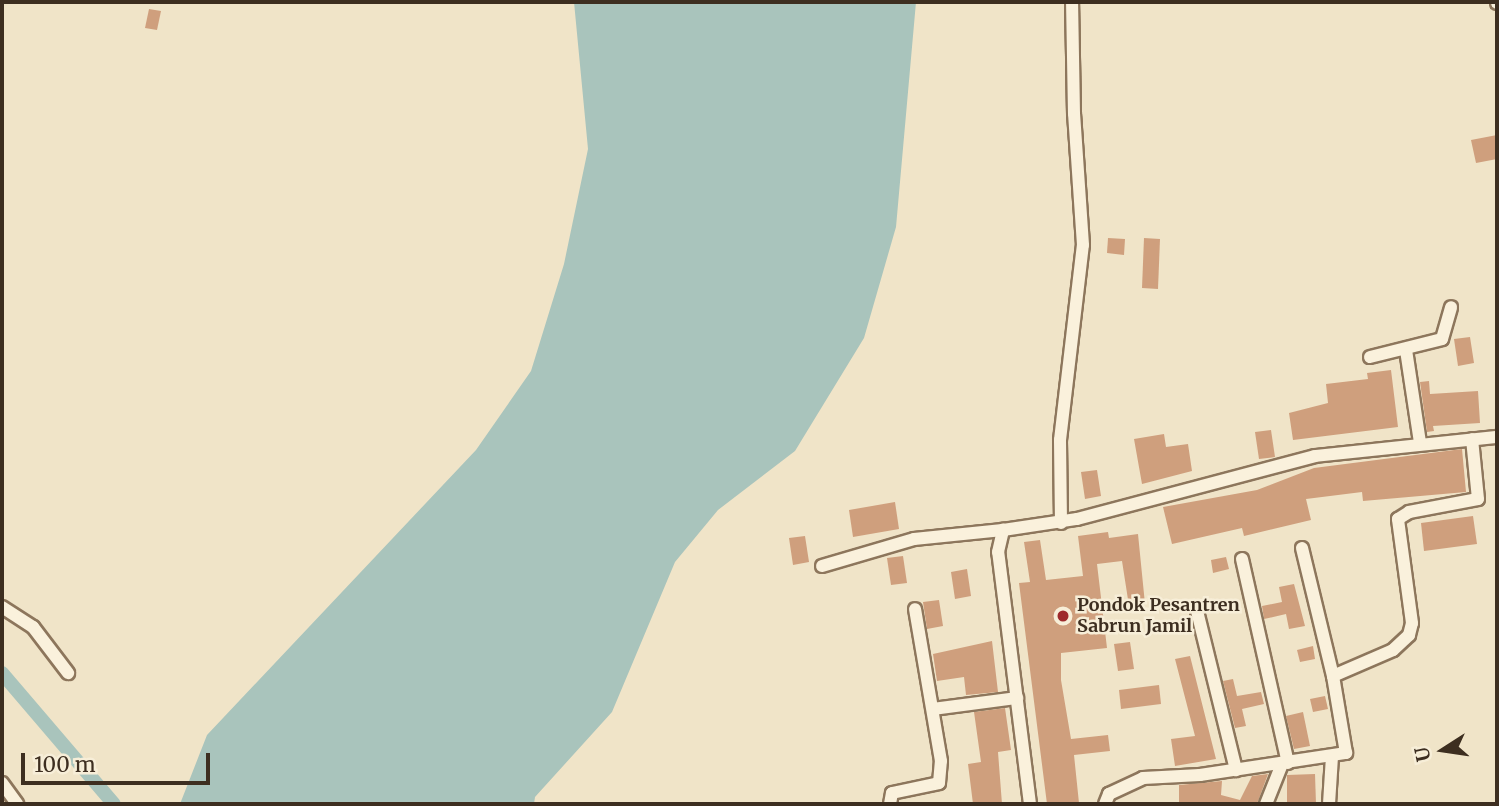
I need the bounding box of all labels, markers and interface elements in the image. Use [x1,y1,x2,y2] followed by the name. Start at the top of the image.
[1077,595,1240,638] place label: Pondok Pesantren Sabrun Jamil
[1055,608,1071,624] marker: Pondok Pesantren Sabrun Jamil
[1408,715,1478,785] north arrow
[24,740,214,784] scale bar
[1409,745,1436,764] text: U
[34,751,96,778] text: 100 m

